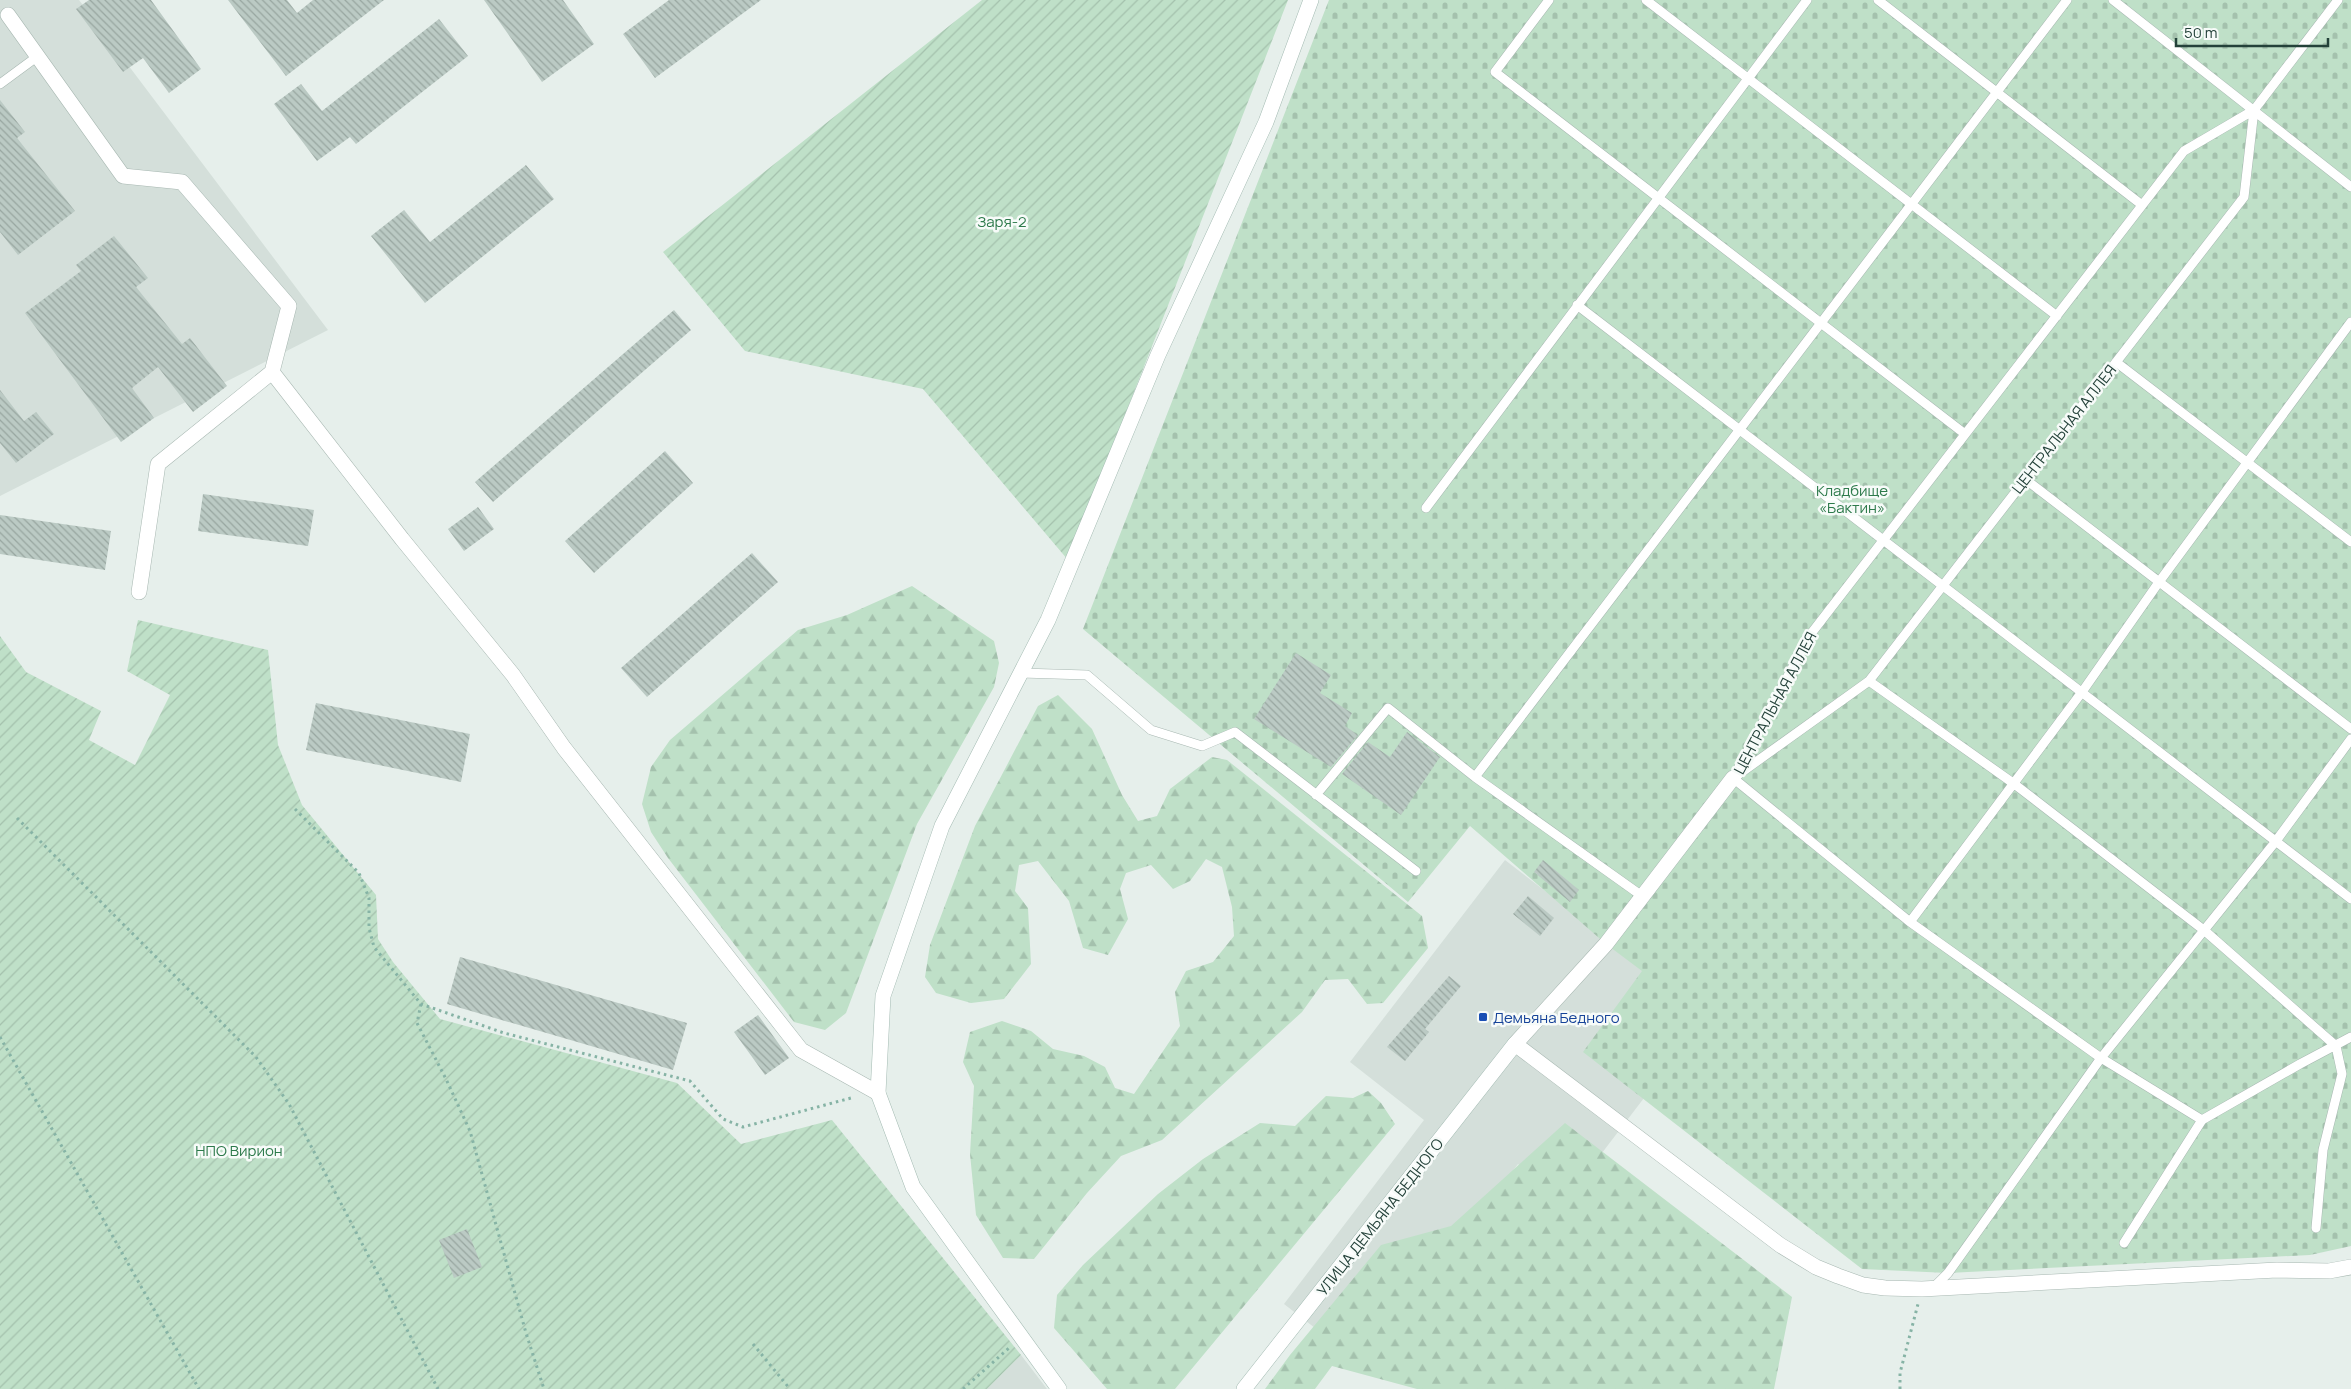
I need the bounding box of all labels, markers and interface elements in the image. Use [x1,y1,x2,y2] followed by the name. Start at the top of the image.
[2176,15,2328,47] scale bar
[2184,22,2218,43] text: 50 m
[977,211,1027,232] park label: Заря-2
[2007,360,2121,498] street label: ЦЕНТРАЛЬНАЯ АЛЛЕЯ
[1816,480,1888,518] park label: Кладбище «Бактин»
[1729,628,1821,778] street label: ЦЕНТРАЛЬНАЯ АЛЛЕЯ
[1493,1007,1620,1028] place label: Демьяна Бедного
[1477,1011,1489,1023] marker: Демьяна Бедного
[1312,1134,1448,1300] street label: УЛИЦА ДЕМЬЯНА БЕДНОГО
[195,1140,283,1161] park label: НПО Вирион

